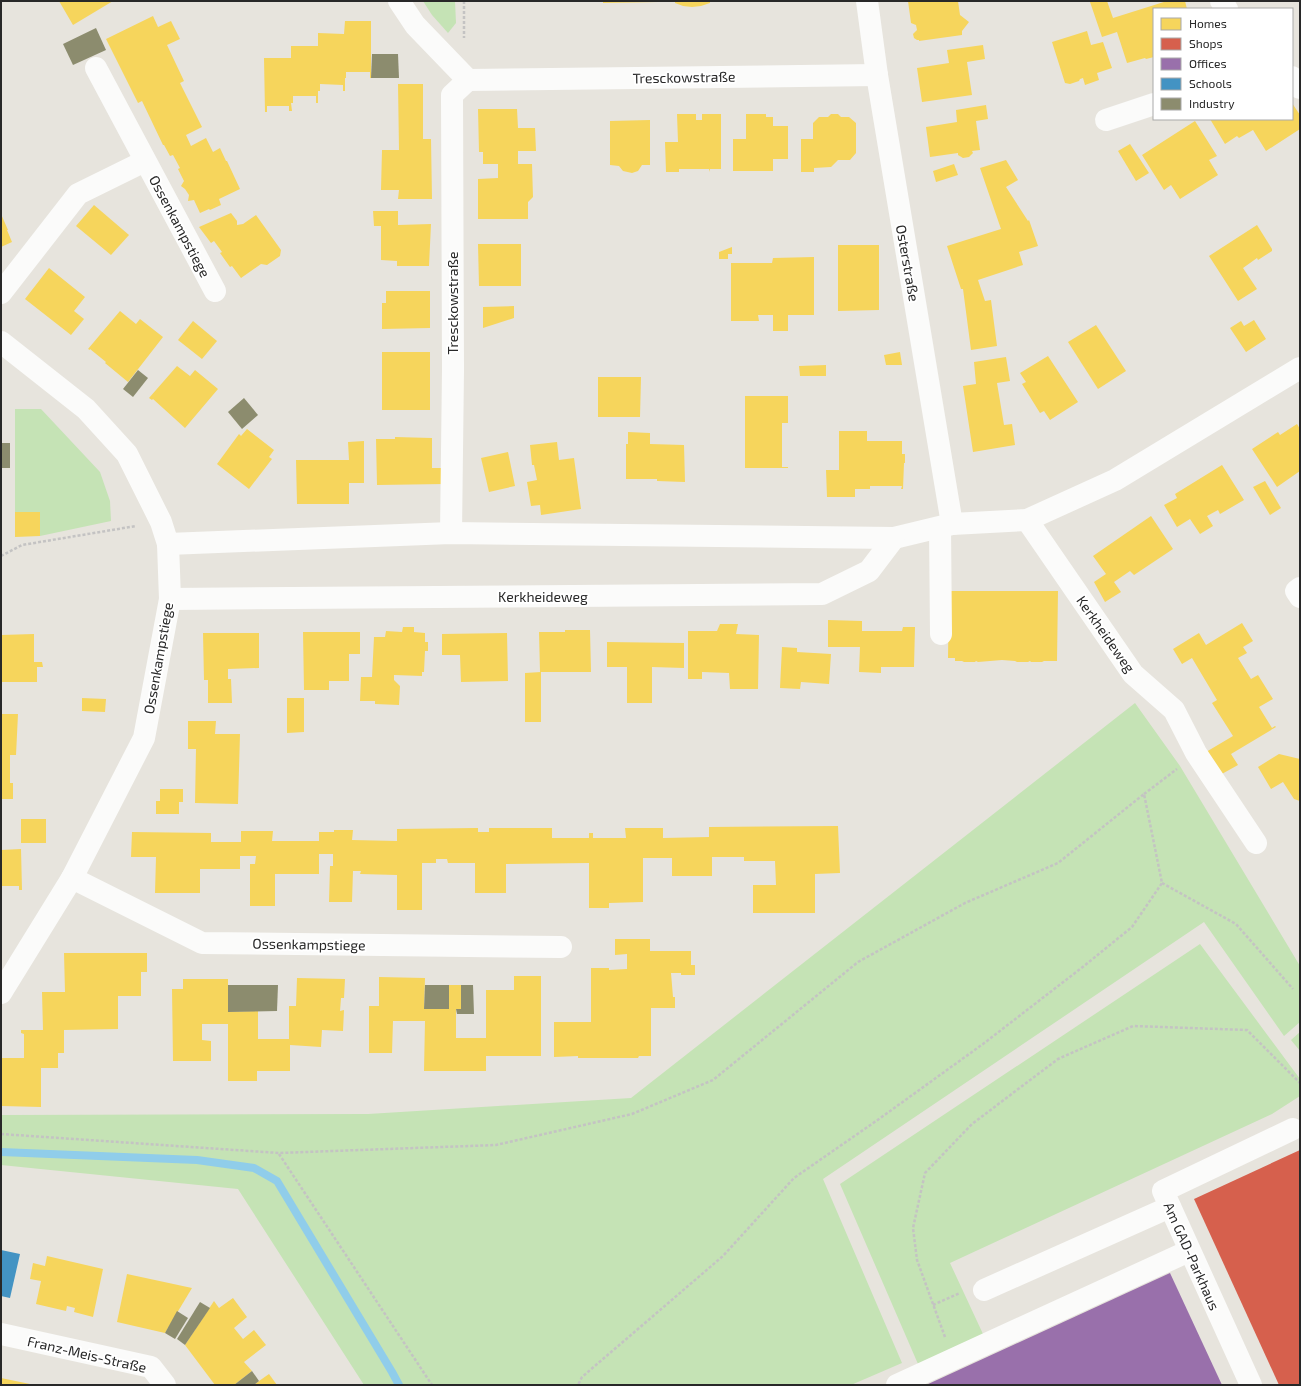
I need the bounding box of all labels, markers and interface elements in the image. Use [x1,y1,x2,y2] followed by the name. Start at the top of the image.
[1153,8,1293,120] legend
[1189,16,1227,30] text: Homes
[1189,36,1223,50] text: Shops
[1189,56,1226,70] text: Offices
[632,68,736,86] street label: Tresckowstraße
[1189,76,1232,90] text: Schools
[1189,96,1235,110] text: Industry
[146,172,214,280] street label: Ossenkampstiege
[893,223,923,303] street label: Osterstraße
[444,252,461,354] street label: Tresckowstraße
[498,588,588,605] street label: Kerkheideweg
[1073,592,1139,676] street label: Kerkheideweg
[140,601,176,715] street label: Ossenkampstiege
[252,935,366,953] street label: Ossenkampstiege
[1160,1199,1224,1313] street label: Am GAD-Parkhaus
[26,1332,148,1376] street label: Franz-Meis-Straße

